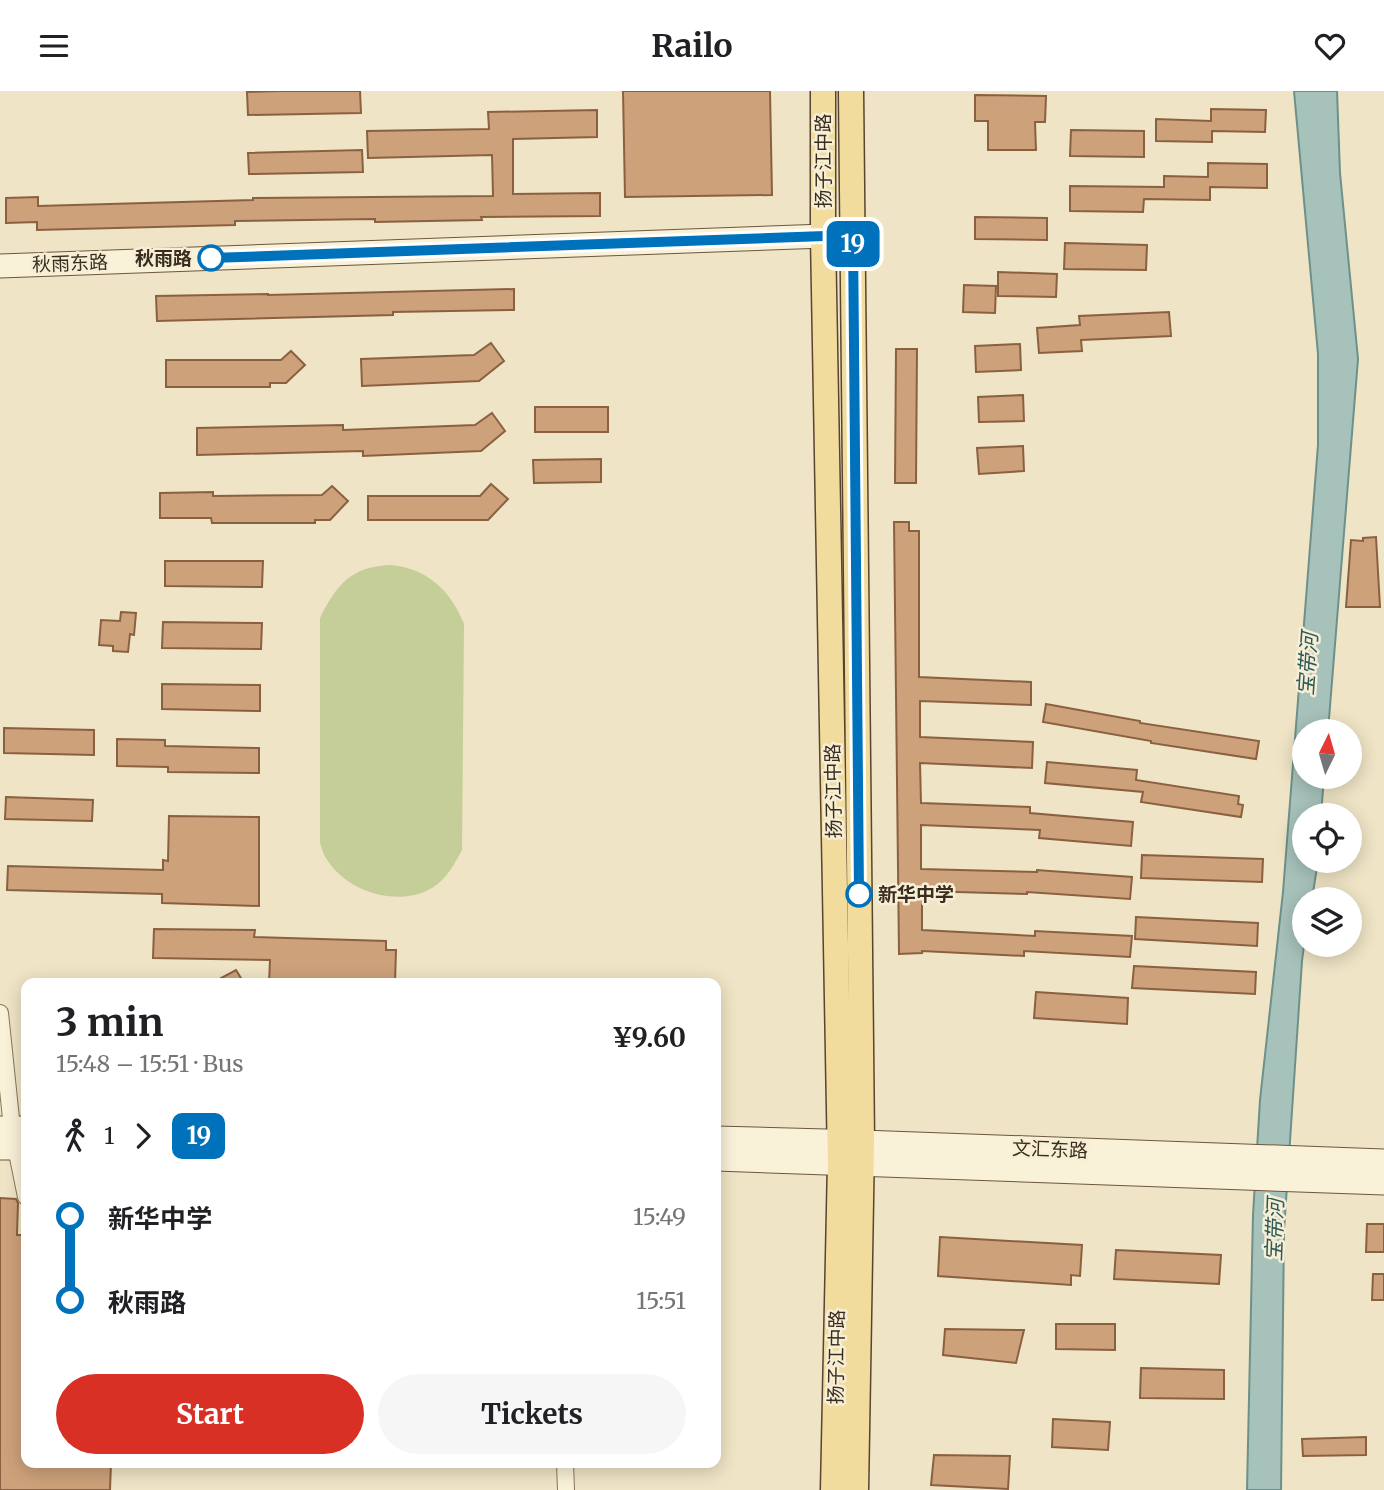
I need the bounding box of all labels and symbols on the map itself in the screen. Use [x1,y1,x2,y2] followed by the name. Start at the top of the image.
[811,113,835,209] street label: 扬子江中路
[822,221,884,267] line badge: 19
[198,245,224,271] marker: 秋雨路
[135,246,192,270] place label: 秋雨路
[32,250,108,276] street label: 秋雨东路
[1292,628,1323,696] water label: 宝带河
[1292,719,1362,789] north arrow
[820,743,846,839] street label: 扬子江中路
[846,881,872,907] marker: 新华中学
[878,882,954,906] place label: 新华中学
[1012,1136,1088,1162] street label: 文汇东路
[1260,1194,1289,1262] water label: 宝带河
[823,1309,849,1405] street label: 扬子江中路

